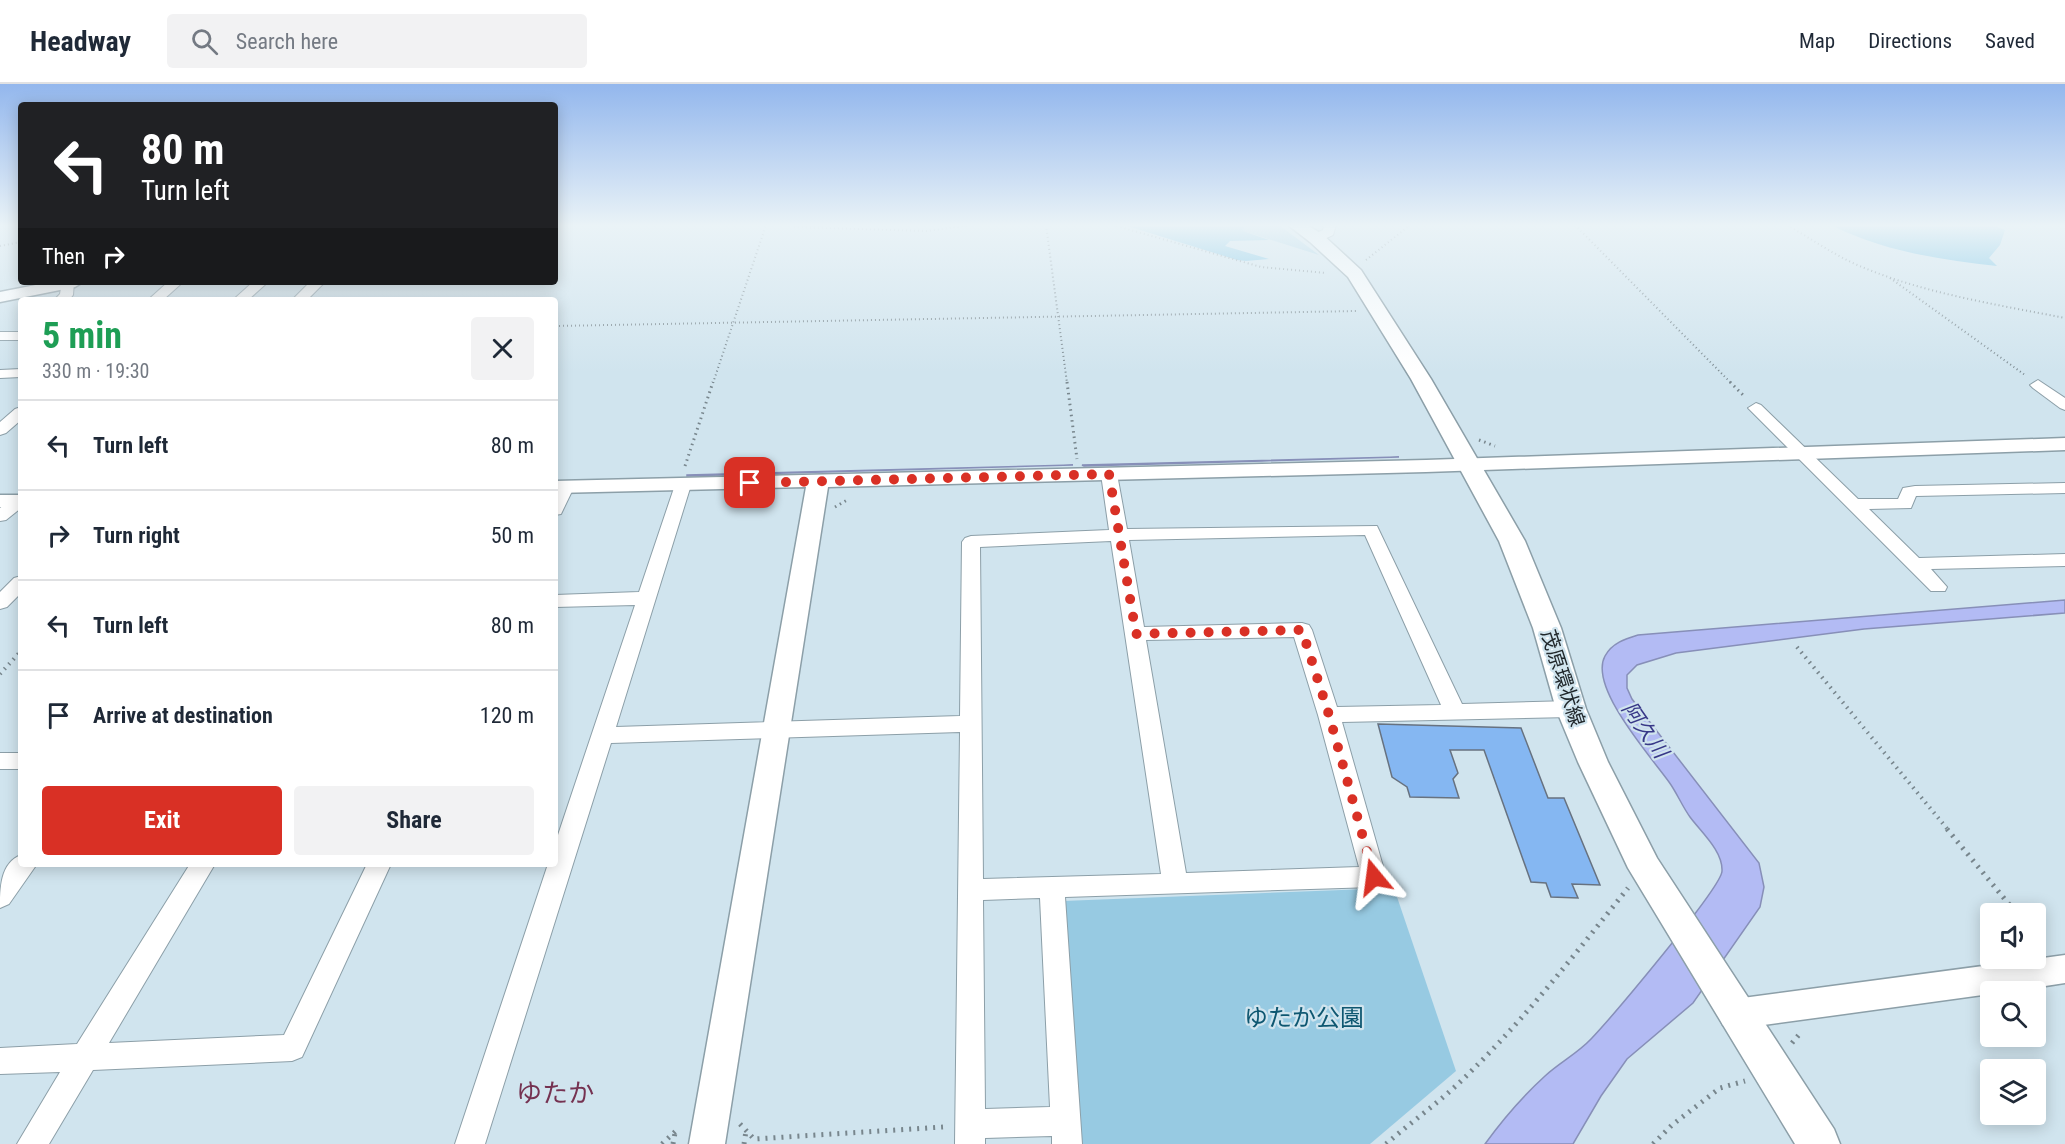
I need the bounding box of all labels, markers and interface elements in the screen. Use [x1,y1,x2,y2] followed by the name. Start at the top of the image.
[167,14,587,68] search box
[30,25,131,58] text: Headway
[188,25,221,58] icon: search
[236,29,338,54] text: Search here
[1799,29,1835,53] text: Map
[1868,29,1952,53] text: Directions
[1985,29,2035,53] text: Saved
[141,125,224,174] text: 80 m
[42,126,120,204] icon: left
[141,175,230,207] text: Turn left
[97,240,130,273] icon: right
[42,244,85,269] text: Then
[42,315,122,357] text: 5 min
[471,317,534,380] button: close
[42,359,149,383] text: 330 m · 19:30
[42,429,75,462] icon: left
[93,433,168,458] text: Turn left
[491,433,534,458] text: 80 m
[724,457,775,508] pin
[733,466,766,499] icon: arrive
[42,519,75,552] icon: right
[93,523,180,548] text: Turn right
[491,523,534,548] text: 50 m
[42,609,75,642] icon: left
[93,613,168,638] text: Turn left
[491,613,534,638] text: 80 m
[1536,627,1590,729] street label: 茂原環状線
[1617,697,1674,764] water label: 阿久川
[42,699,75,732] icon: arrive
[93,703,273,728] text: Arrive at destination
[480,703,534,728] text: 120 m
[42,786,282,855] button: Exit
[294,786,534,855] button: Share
[1342,845,1406,909] position arrow
[1980,903,2046,1125] map controls
[1980,903,2046,969] button: sound
[1980,981,2046,1047] button: search
[1244,1004,1364,1032] park label: ゆたか公園
[1980,1059,2046,1125] button: layers
[516,1078,594,1108] district label: ゆたか

